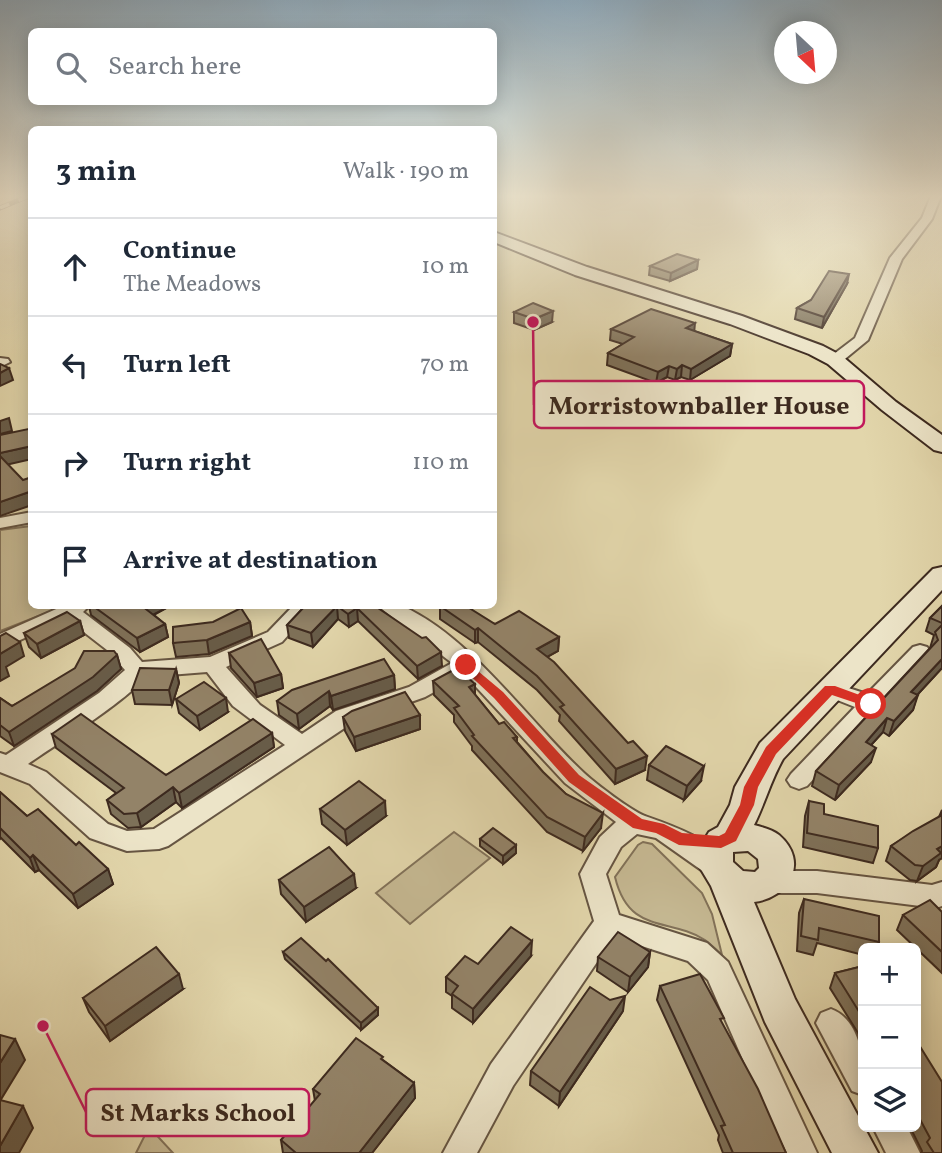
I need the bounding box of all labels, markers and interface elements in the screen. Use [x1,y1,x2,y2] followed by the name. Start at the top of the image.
[774,21,837,84] north arrow
[28,28,497,105] search box
[52,48,90,86] icon: search
[108,49,241,85] text: Search here
[56,151,137,193] text: 3 min
[343,156,469,188] text: Walk · 190 m
[123,233,236,269] text: Continue
[56,248,94,286] icon: ahead
[421,251,469,283] text: 10 m
[123,269,261,301] text: The Meadows
[56,346,94,384] icon: left
[123,347,231,383] text: Turn left
[420,349,469,381] text: 70 m
[534,381,864,428] callout: Morristownballer House
[548,389,850,425] text: Morristownballer House
[56,444,94,482] icon: right
[123,445,251,481] text: Turn right
[412,447,469,479] text: 110 m
[56,542,94,580] icon: arrive
[123,543,378,579] text: Arrive at destination
[450,649,481,680] route end
[855,688,886,719] route start
[858,943,921,1132] map controls
[858,943,921,1006] button: +
[858,1006,921,1069] button: −
[858,1069,921,1132] button: layers
[86,1089,309,1136] callout: St Marks School
[100,1096,296,1132] text: St Marks School

